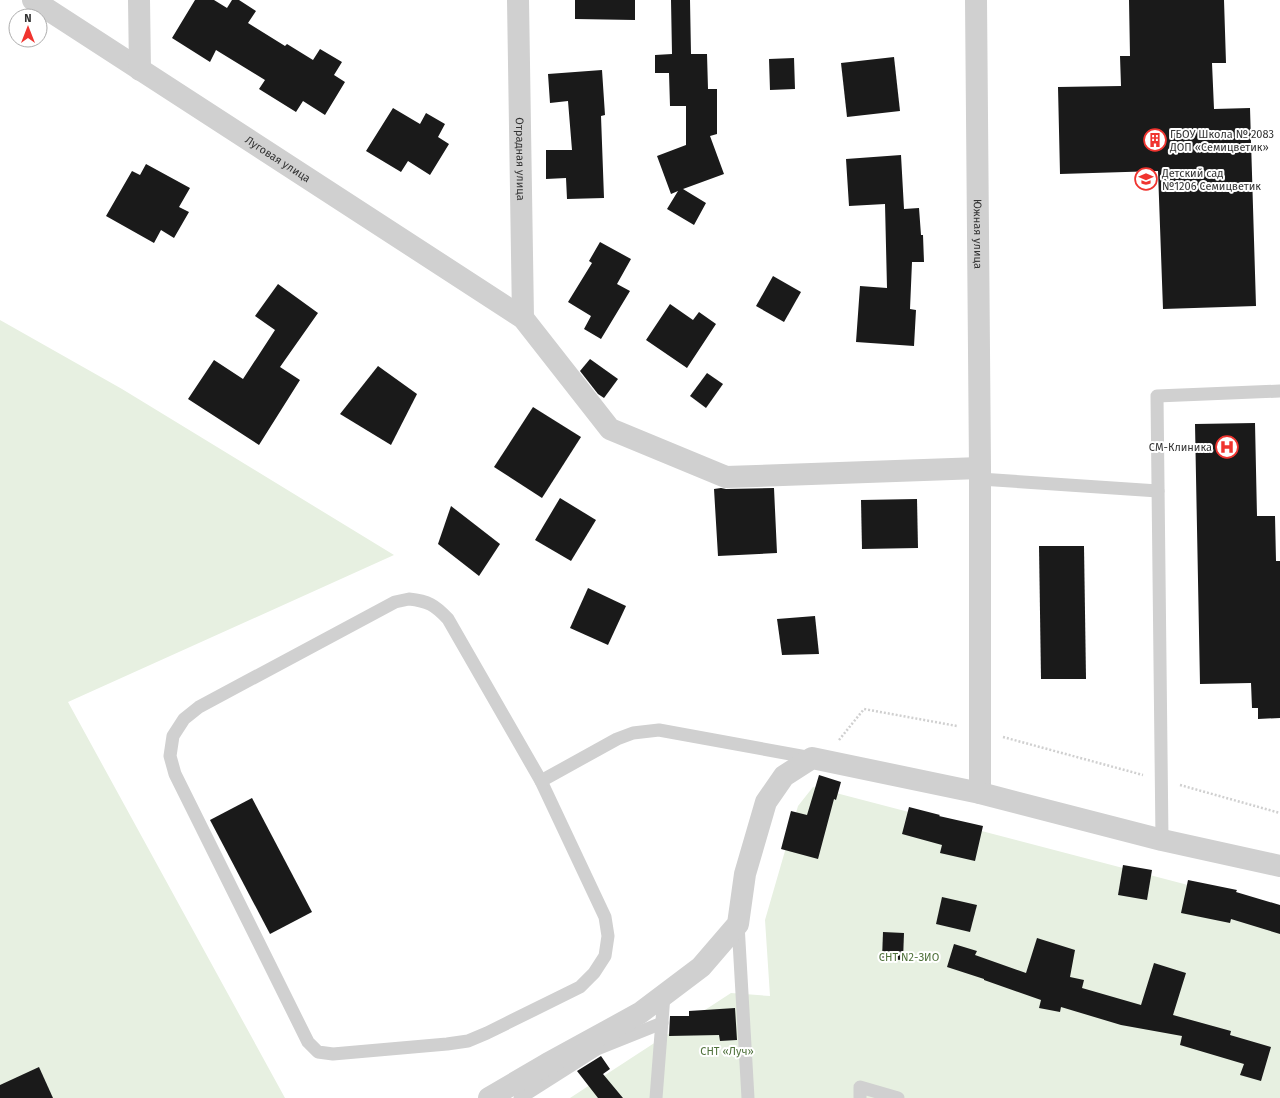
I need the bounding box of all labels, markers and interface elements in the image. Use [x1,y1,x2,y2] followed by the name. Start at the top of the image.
[8,8,48,48] north arrow
[24,12,32,25] text: N
[513,117,527,201] street label: Отрадная улица
[1142,127,1168,153] building icon: ГБОУ Школа № 2083 ДОП «Семицветик»
[1169,128,1274,154] place label: ГБОУ Школа № 2083 ДОП «Семицветик»
[243,133,313,185] street label: Луговая улица
[1133,166,1159,192] school or university icon: Детский сад №1206 Семицветик
[1161,167,1261,193] place label: Детский сад №1206 Семицветик
[971,199,984,269] street label: Южная улица
[1214,434,1240,460] hospital icon: СМ-Клиника
[1149,441,1212,454] place label: СМ-Клиника
[879,951,939,964] park label: СНТ N2-ЗИО
[700,1045,754,1058] park label: СНТ «Луч»

